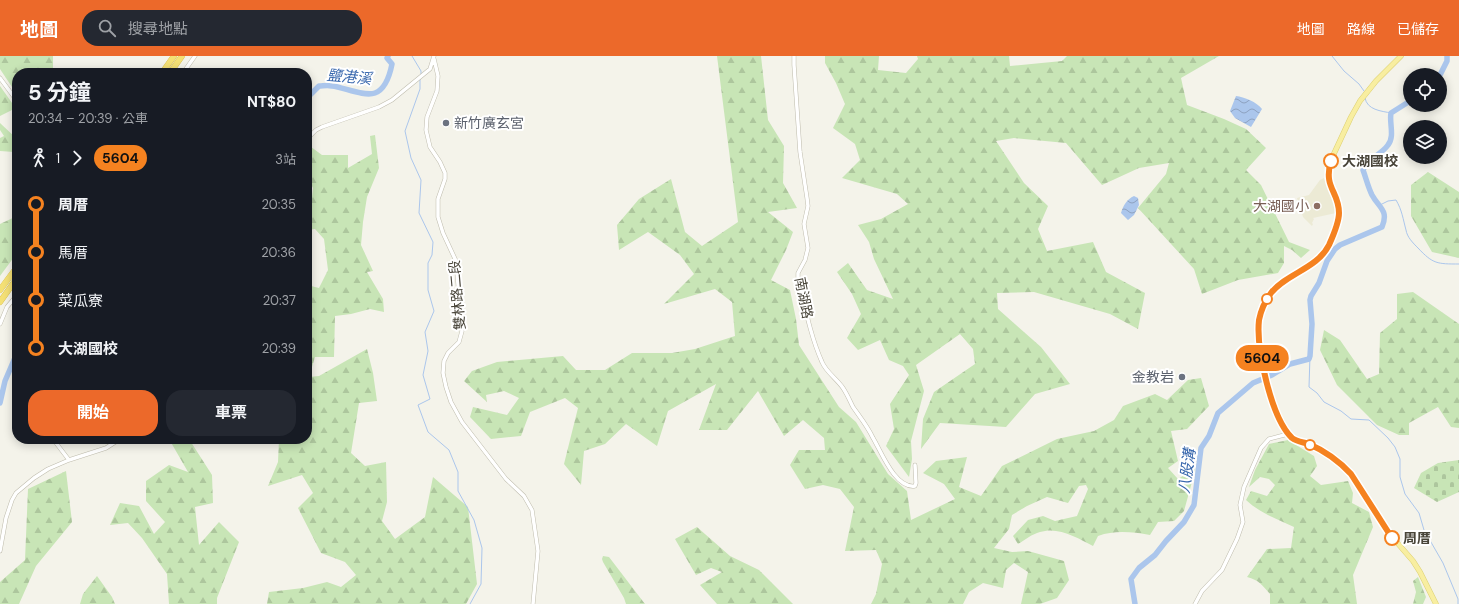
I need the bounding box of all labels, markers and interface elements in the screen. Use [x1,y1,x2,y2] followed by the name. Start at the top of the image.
[82,10,362,46] search box
[20,17,58,42] text: 地圖
[96,17,118,39] icon: search
[128,19,188,39] text: 搜尋地點
[1297,20,1325,38] text: 地圖
[1347,20,1375,38] text: 路線
[1397,20,1439,38] text: 已儲存
[326,65,374,89] water label: 鹽港溪
[1403,68,1447,164] map controls
[1403,68,1447,112] button: locate
[28,78,91,107] text: 5 分鐘
[247,92,296,112] text: NT$80
[28,110,148,127] text: 20:34 – 20:39 · 公車
[454,114,524,132] place label: 新竹廣玄宮
[441,118,451,128] marker: 新竹廣玄宮
[1403,120,1447,164] button: layers
[28,147,50,169] icon: walk
[66,147,88,169] icon: forward
[102,149,139,167] text: 5604
[56,150,60,167] text: 1
[275,151,296,168] text: 3站
[1342,152,1398,170] place label: 大湖國校
[1323,153,1339,169] marker: 大湖國校
[58,195,88,215] text: 周厝
[262,196,296,213] text: 20:35
[1253,197,1309,215] place label: 大湖國小
[1312,201,1322,211] marker: 大湖國小
[58,243,88,263] text: 馬厝
[261,244,296,261] text: 20:36
[445,259,469,331] street label: 雙林路二段
[791,276,817,320] street label: 南湖路
[58,291,103,311] text: 菜瓜寮
[263,292,296,309] text: 20:37
[1261,293,1273,305] unlabelled marker
[58,339,118,359] text: 大湖國校
[262,340,296,357] text: 20:39
[1234,345,1290,371] line badge: 5604
[1244,349,1280,367] text: 5604
[1132,368,1174,386] place label: 金教岩
[1177,372,1187,382] marker: 金教岩
[28,390,158,436] button: 開始
[166,390,296,436] button: 車票
[1304,439,1316,451] unlabelled marker
[1174,445,1200,495] water label: 八股溝
[1403,529,1431,547] place label: 周厝
[1384,530,1400,546] marker: 周厝

